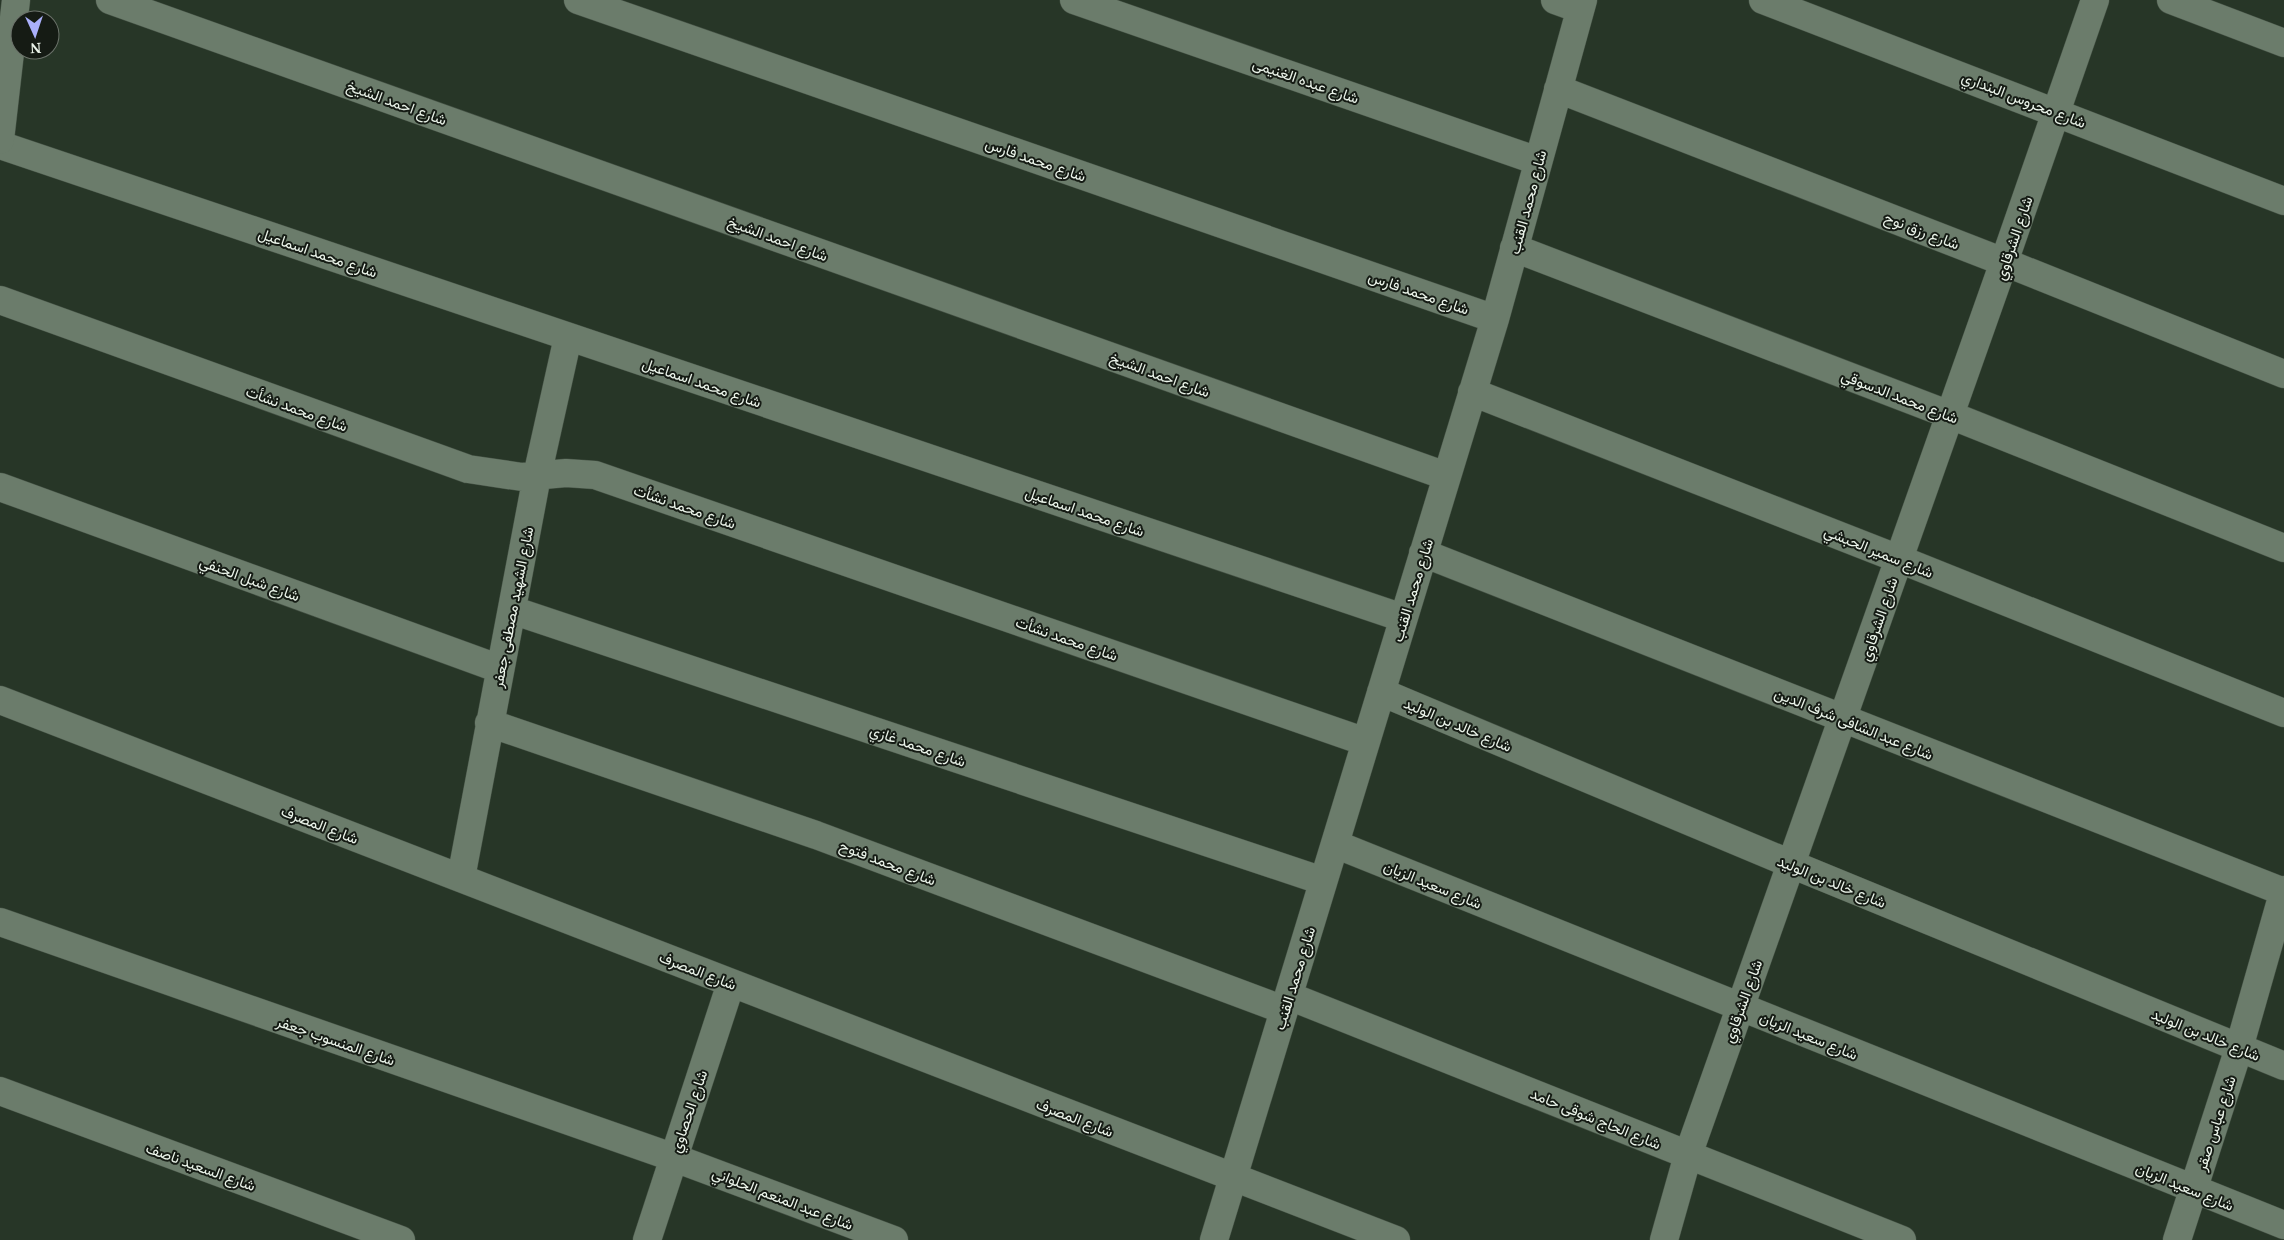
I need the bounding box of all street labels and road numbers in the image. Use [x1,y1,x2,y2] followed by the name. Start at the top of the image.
[1249,52,1362,110] street label: شارع عبده الغنيمى
[1958,66,2089,136] street label: شارع محروس البنداري
[344,75,450,131] street label: شارع احمد الشيخ
[982,132,1089,188] street label: شارع محمد فارس
[1503,148,1552,257] street label: شارع محمد القنب
[1989,193,2041,284] street label: شارع الشرقاوي
[1881,207,1963,255] street label: شارع رزق نوح
[725,211,831,267] street label: شارع احمد الشيخ
[255,222,380,284] street label: شارع محمد اسماعيل
[1365,265,1472,321] street label: شارع محمد فارس
[1107,347,1213,403] street label: شارع احمد الشيخ
[639,352,764,414] street label: شارع محمد اسماعيل
[1837,365,1961,431] street label: شارع محمد الدسوقي
[243,380,351,438] street label: شارع محمد نشأت
[631,479,739,535] street label: شارع محمد نشأت
[1022,481,1147,543] street label: شارع محمد اسماعيل
[1820,520,1937,586] street label: شارع سمير الحبشي
[486,525,539,690] street label: شارع الشهيد مصطفى جعفر
[1387,536,1439,645] street label: شارع محمد القنب
[196,551,303,609] street label: شارع شبل الحنفي
[1854,574,1906,665] street label: شارع الشرقاوي
[1013,611,1121,667] street label: شارع محمد نشأت
[1771,682,1936,766] street label: شارع عبد الشافى شرف الدين
[1400,692,1515,758] street label: شارع خالد بن الوليد
[866,719,969,775] street label: شارع محمد غازي
[278,800,362,850] street label: شارع المصرف
[836,834,939,891] street label: شارع محمد فتوح
[1774,850,1889,914] street label: شارع خالد بن الوليد
[1380,855,1485,915] street label: شارع سعيد الزيان
[1269,924,1321,1033] street label: شارع محمد القنب
[656,946,740,996] street label: شارع المصرف
[1718,956,1770,1047] street label: شارع الشرقاوي
[2148,1003,2263,1067] street label: شارع خالد بن الوليد
[1756,1006,1861,1066] street label: شارع سعيد الزيان
[273,1010,398,1072] street label: شارع المنسوب جعفر
[665,1067,715,1156] street label: شارع الحصاوي
[2190,1073,2242,1174] street label: شارع عباس صقر
[1527,1083,1664,1155] street label: شارع الحاج شوقى حامد
[1033,1093,1117,1143] street label: شارع المصرف
[143,1137,259,1197] street label: شارع السعيد ناصف
[2132,1157,2237,1217] street label: شارع سعيد الزيان
[708,1162,856,1238] street label: شارع عبد المنعم الحلواني

